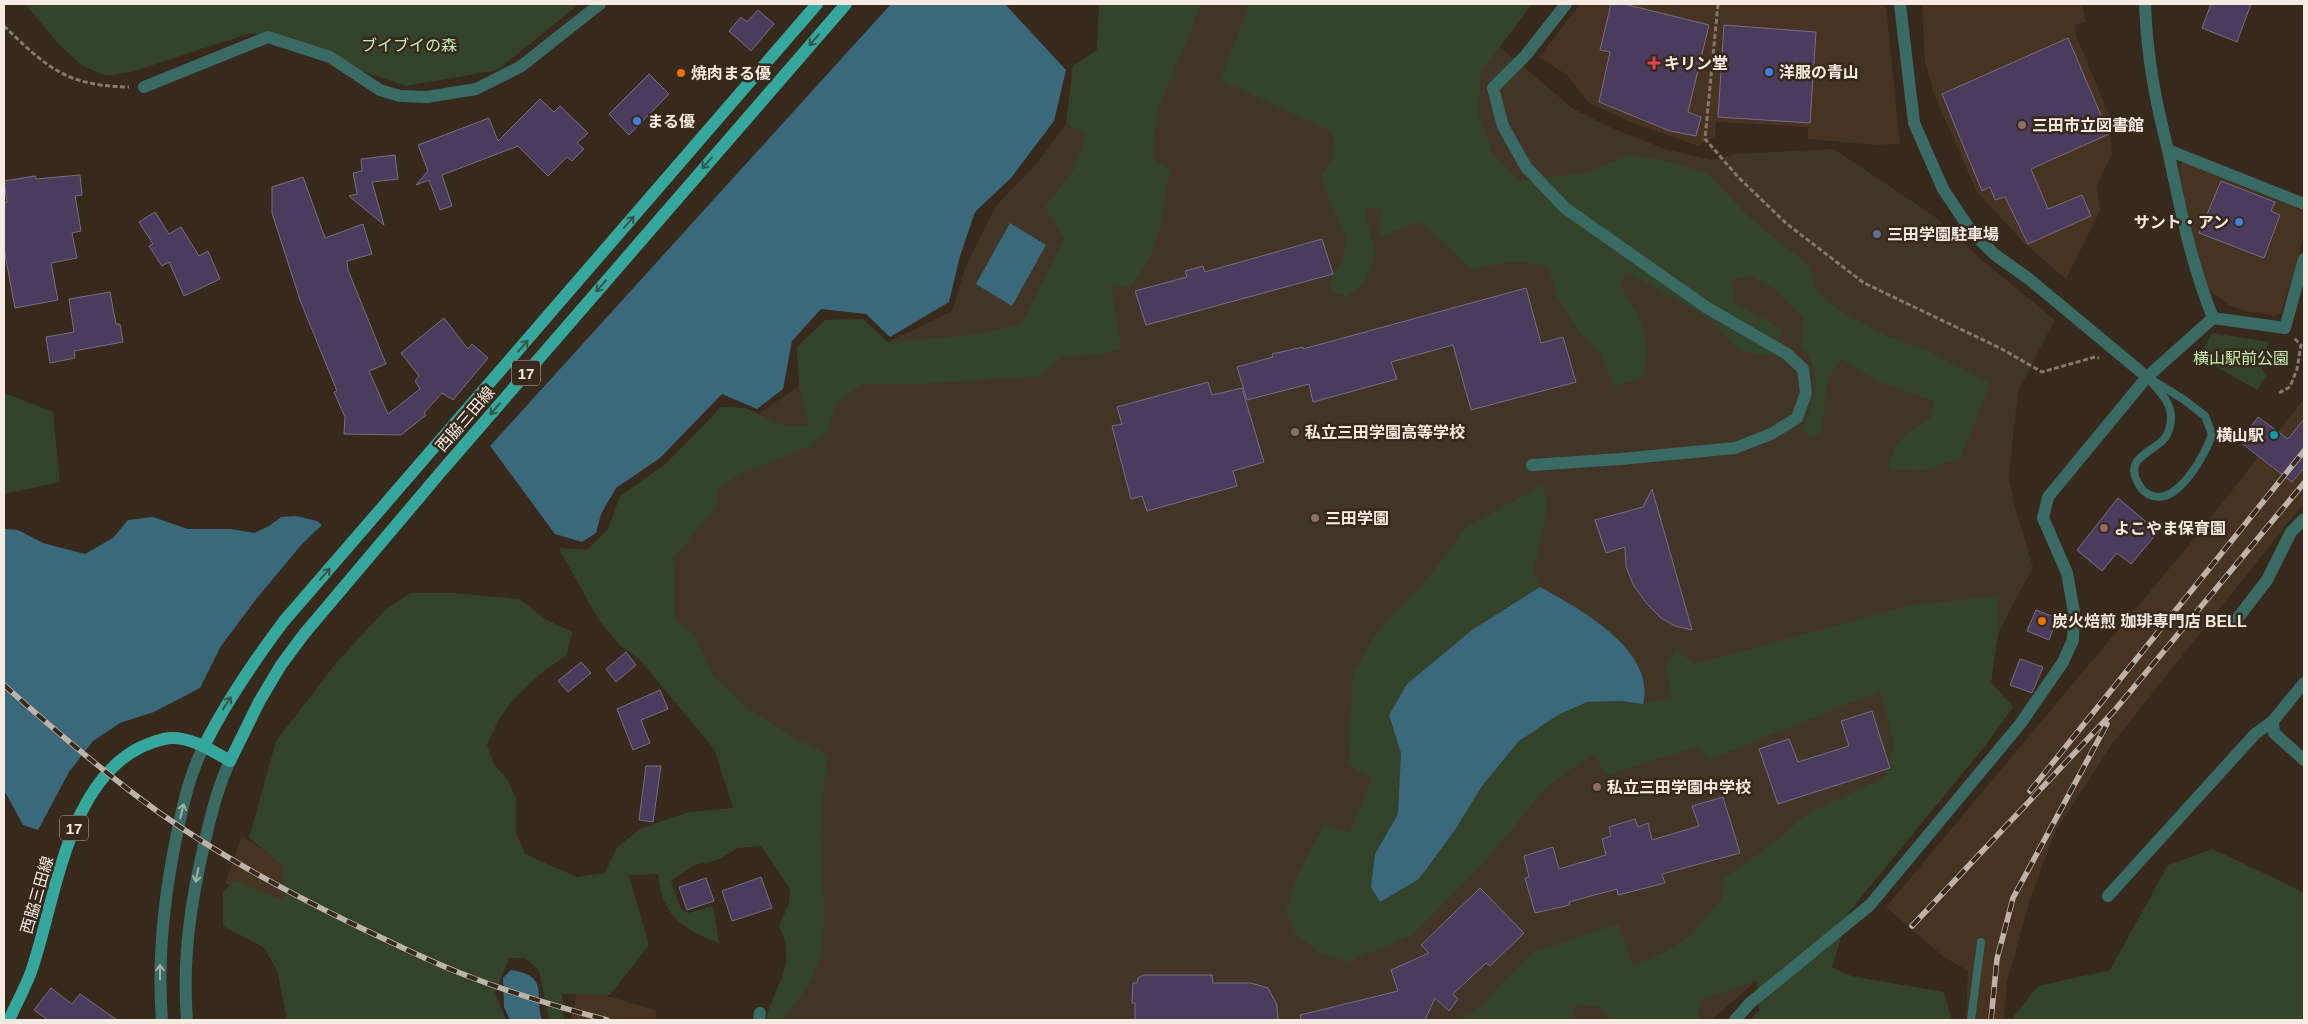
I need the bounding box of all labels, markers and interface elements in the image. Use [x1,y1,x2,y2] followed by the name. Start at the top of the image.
[809,34,820,47] one-way arrow
[361,37,457,54] park label: ブイブイの森
[1664,55,1728,72] place label: キリン堂
[1648,57,1660,69] marker: キリン堂
[1779,64,1859,81] place label: 洋服の青山
[691,65,771,82] place label: 焼肉まる優
[1763,66,1775,78] marker: 洋服の青山
[675,67,687,79] marker: 焼肉まる優
[647,113,695,130] place label: まる優
[631,115,643,127] marker: まる優
[2032,117,2144,134] place label: 三田市立図書館
[2016,119,2028,131] marker: 三田市立図書館
[702,156,713,169] one-way arrow
[2134,214,2229,231] place label: サント・アン
[624,216,635,229] one-way arrow
[2233,216,2245,228] marker: サント・アン
[1887,226,1999,243] place label: 三田学園駐車場
[1871,228,1883,240] marker: 三田学園駐車場
[595,279,607,292] one-way arrow
[517,339,529,352] one-way arrow
[2193,350,2289,367] park label: 横山駅前公園
[512,360,540,386] road number: 17
[432,383,498,455] street label: 西脇三田線
[489,402,501,415] one-way arrow
[1305,424,1465,441] place label: 私立三田学園高等学校
[1289,426,1301,438] marker: 私立三田学園高等学校
[2216,426,2264,444] place label: 横山駅
[2268,429,2280,441] marker: 横山駅
[1325,510,1389,527] place label: 三田学園
[1309,512,1321,524] marker: 三田学園
[2114,520,2226,537] place label: よこやま保育園
[2098,522,2110,534] marker: よこやま保育園
[319,568,330,581] one-way arrow
[2052,613,2247,630] place label: 炭火焙煎 珈琲専門店 BELL
[2036,615,2048,627] marker: 炭火焙煎 珈琲専門店 BELL
[222,697,232,711] one-way arrow
[1607,779,1751,796] place label: 私立三田学園中学校
[1591,781,1603,793] marker: 私立三田学園中学校
[178,803,187,819] one-way arrow
[60,816,88,840] road number: 17
[18,854,56,936] street label: 西脇三田線
[192,866,202,882] one-way arrow
[156,964,165,980] one-way arrow

